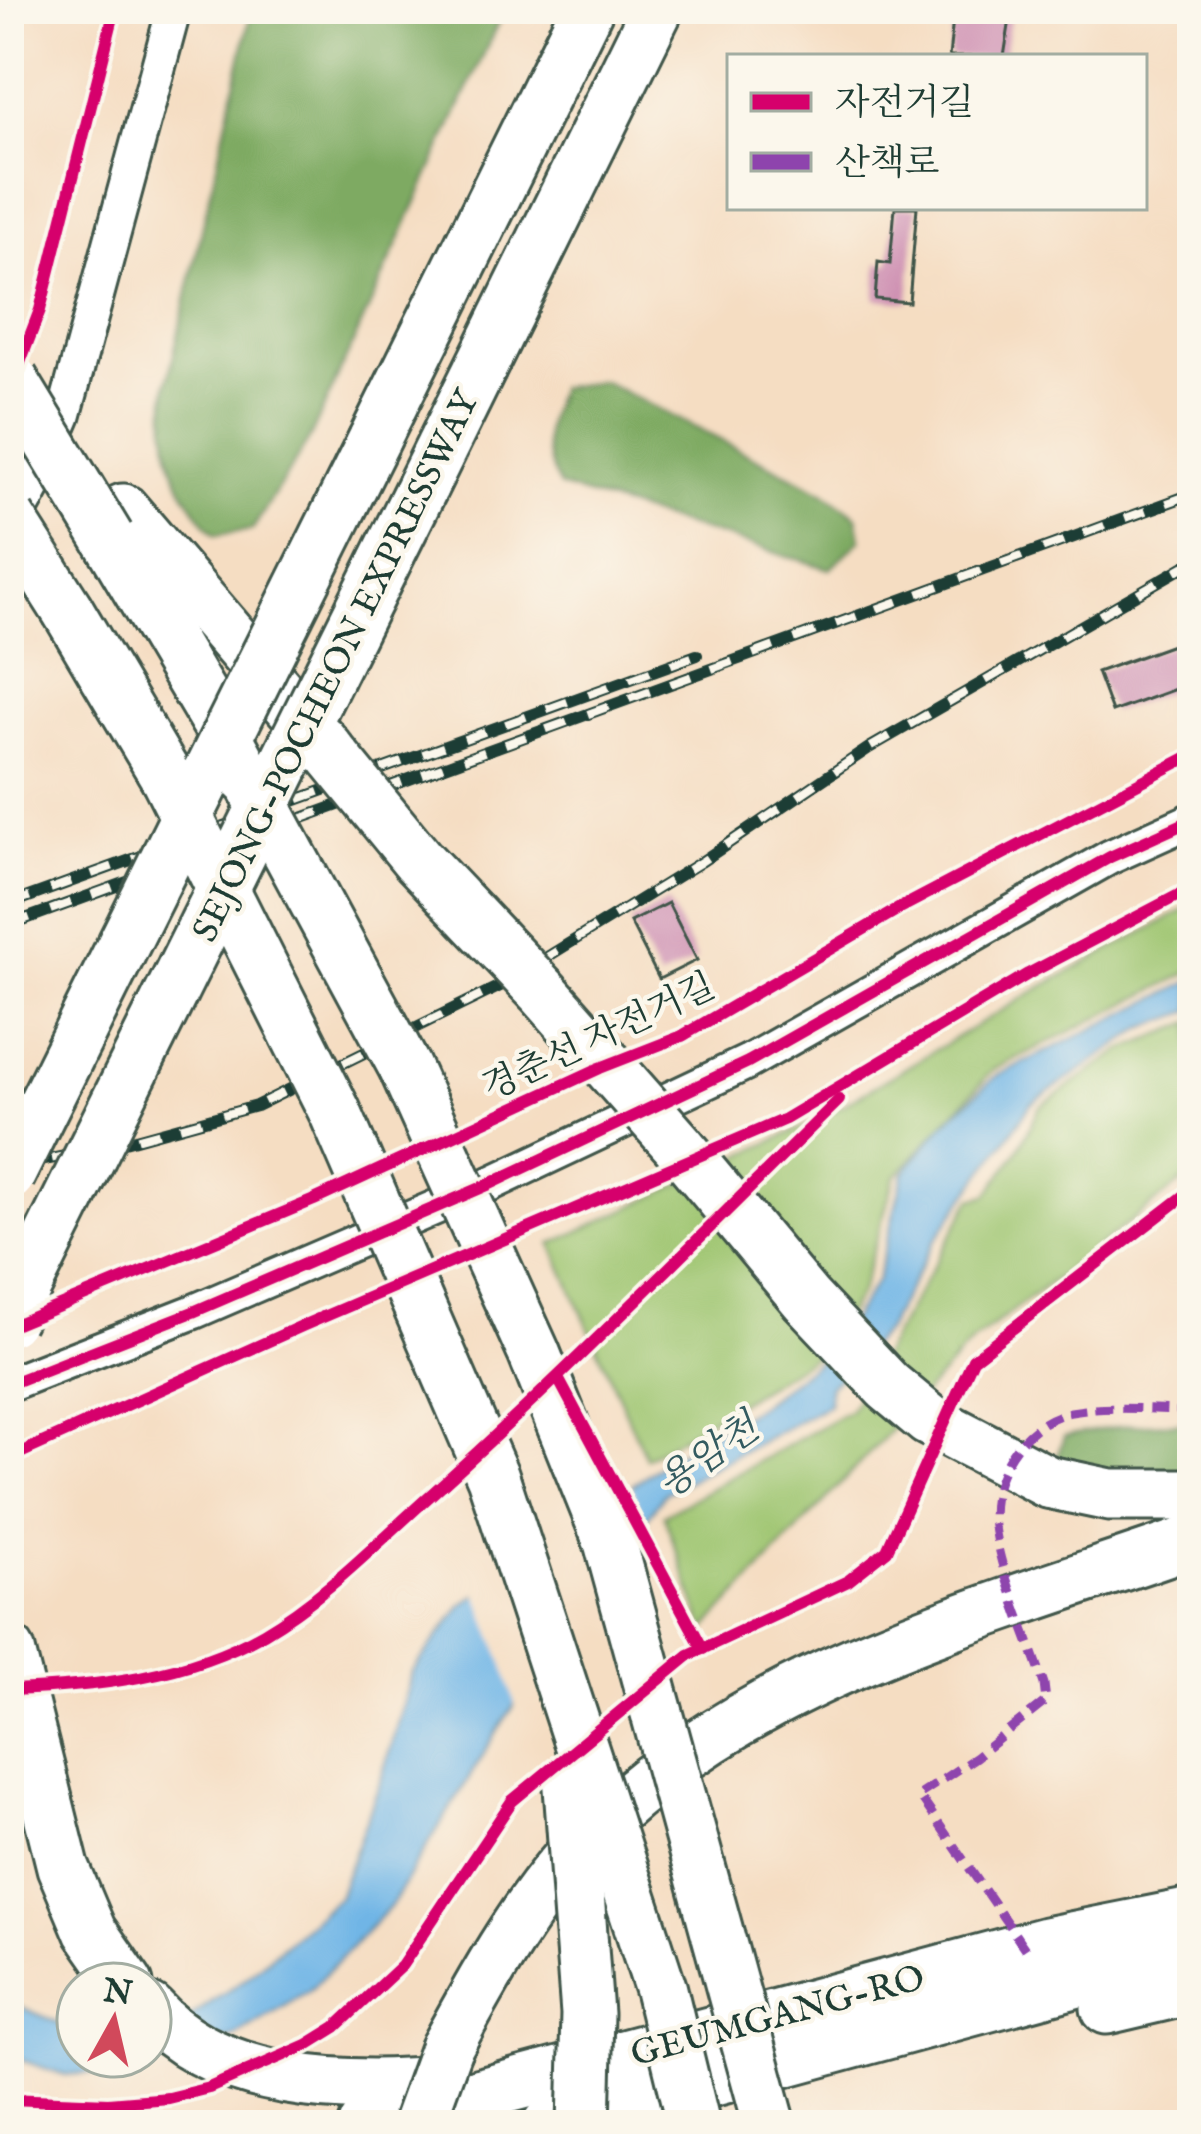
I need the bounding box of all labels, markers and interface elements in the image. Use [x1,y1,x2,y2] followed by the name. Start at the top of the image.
[727,54,1147,210] legend
[835,81,974,127] text: 자전거길
[835,141,940,187] text: 산책로
[183,382,491,950] street label: SEJONG-POCHEON EXPRESSWAY
[476,964,723,1112] street label: 경춘선 자전거길
[649,1403,771,1509] water label: 용암천
[626,1956,930,2078] street label: GEUMGANG-RO
[54,1960,174,2080] north arrow
[100,1970,135,2016] text: N

